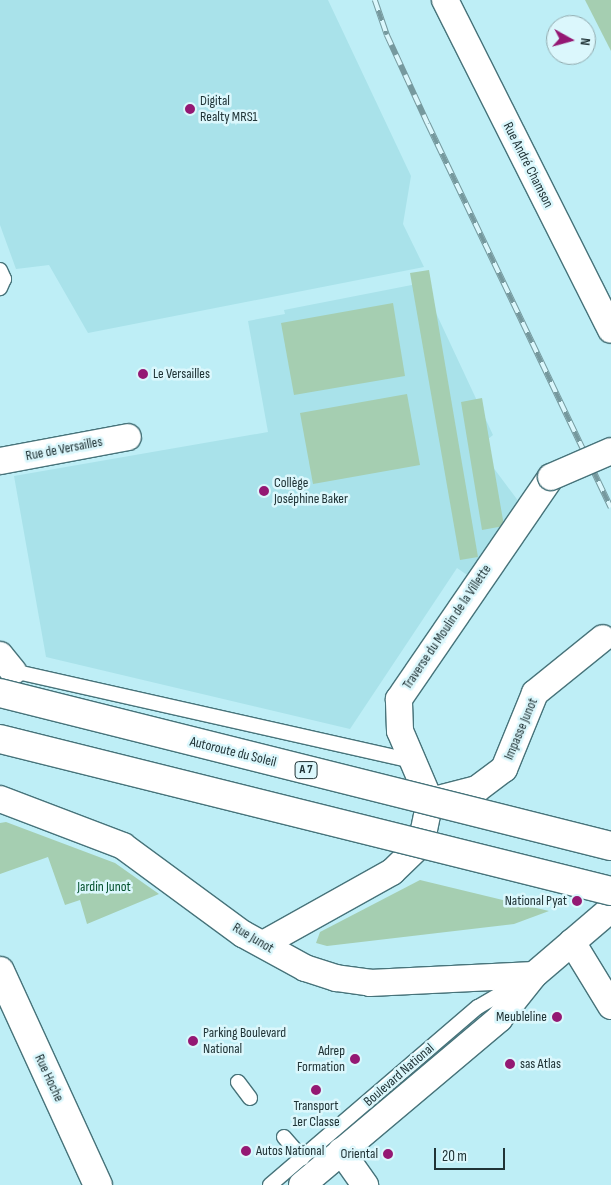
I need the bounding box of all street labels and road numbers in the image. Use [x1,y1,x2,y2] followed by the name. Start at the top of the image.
[499,119,557,211] street label: Rue André Chamson
[24,433,104,465] street label: Rue de Versailles
[399,562,495,692] street label: Traverse du Moulin de la Villette
[500,696,542,762] street label: Impasse Junot
[188,733,278,771] street label: Autoroute du Soleil
[294,760,318,780] road number: A 7
[229,919,277,957] street label: Rue Junot
[360,1040,438,1110] street label: Boulevard National
[31,1052,67,1104] street label: Rue Hoche

